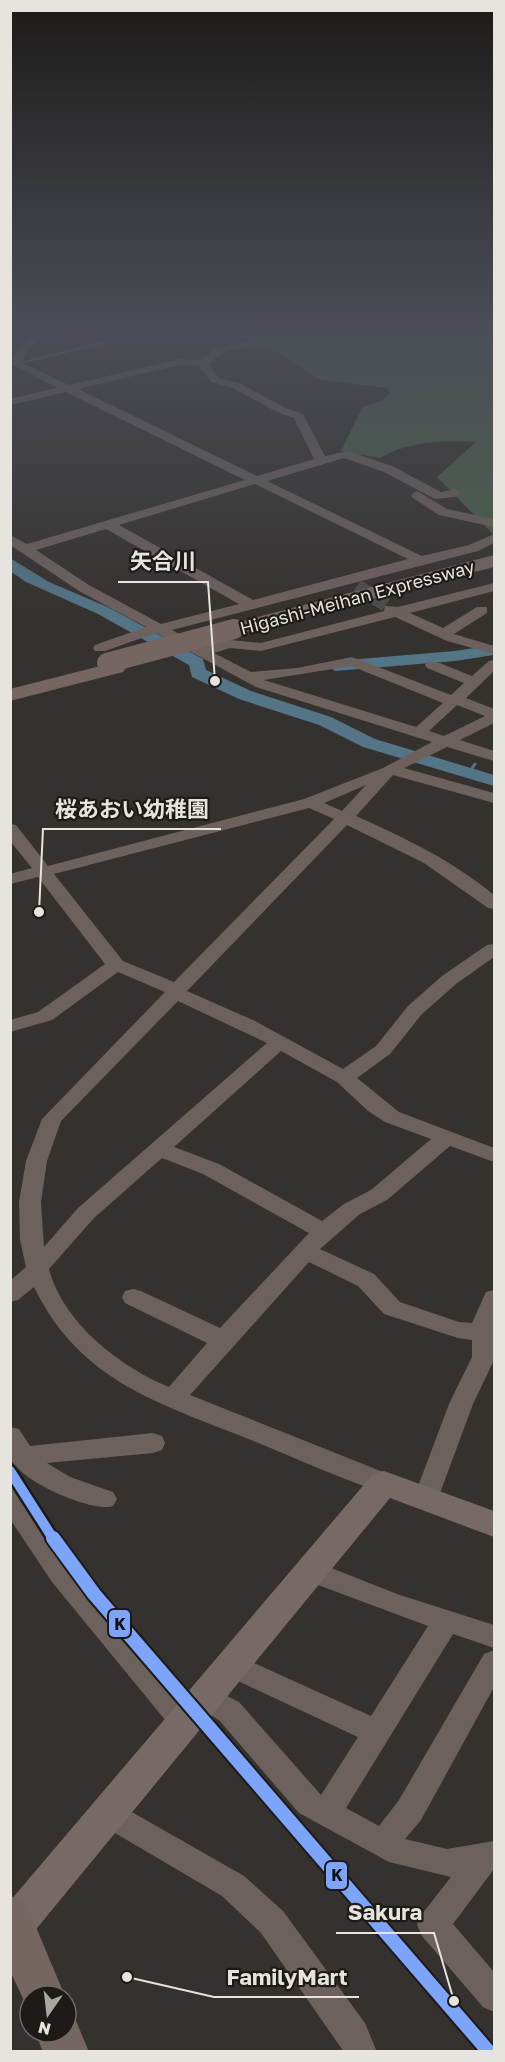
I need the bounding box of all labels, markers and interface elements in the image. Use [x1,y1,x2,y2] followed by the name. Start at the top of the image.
[118,542,208,582] callout: 矢合川
[130,547,196,574] text: 矢合川
[237,555,477,639] street label: Higashi-Meihan Expressway
[43,789,221,829] callout: 桜あおい幼稚園
[55,795,209,822] text: 桜あおい幼稚園
[108,1609,131,1638] line badge: K
[114,1614,126,1634] text: K
[325,1861,348,1890] line badge: K
[331,1865,343,1885] text: K
[336,1893,434,1933] callout: Sakura
[348,1898,422,1925] text: Sakura
[214,1957,359,1997] callout: FamilyMart
[227,1963,348,1990] text: FamilyMart
[18,1984,78,2044] north arrow
[36,2017,53,2040] text: N

